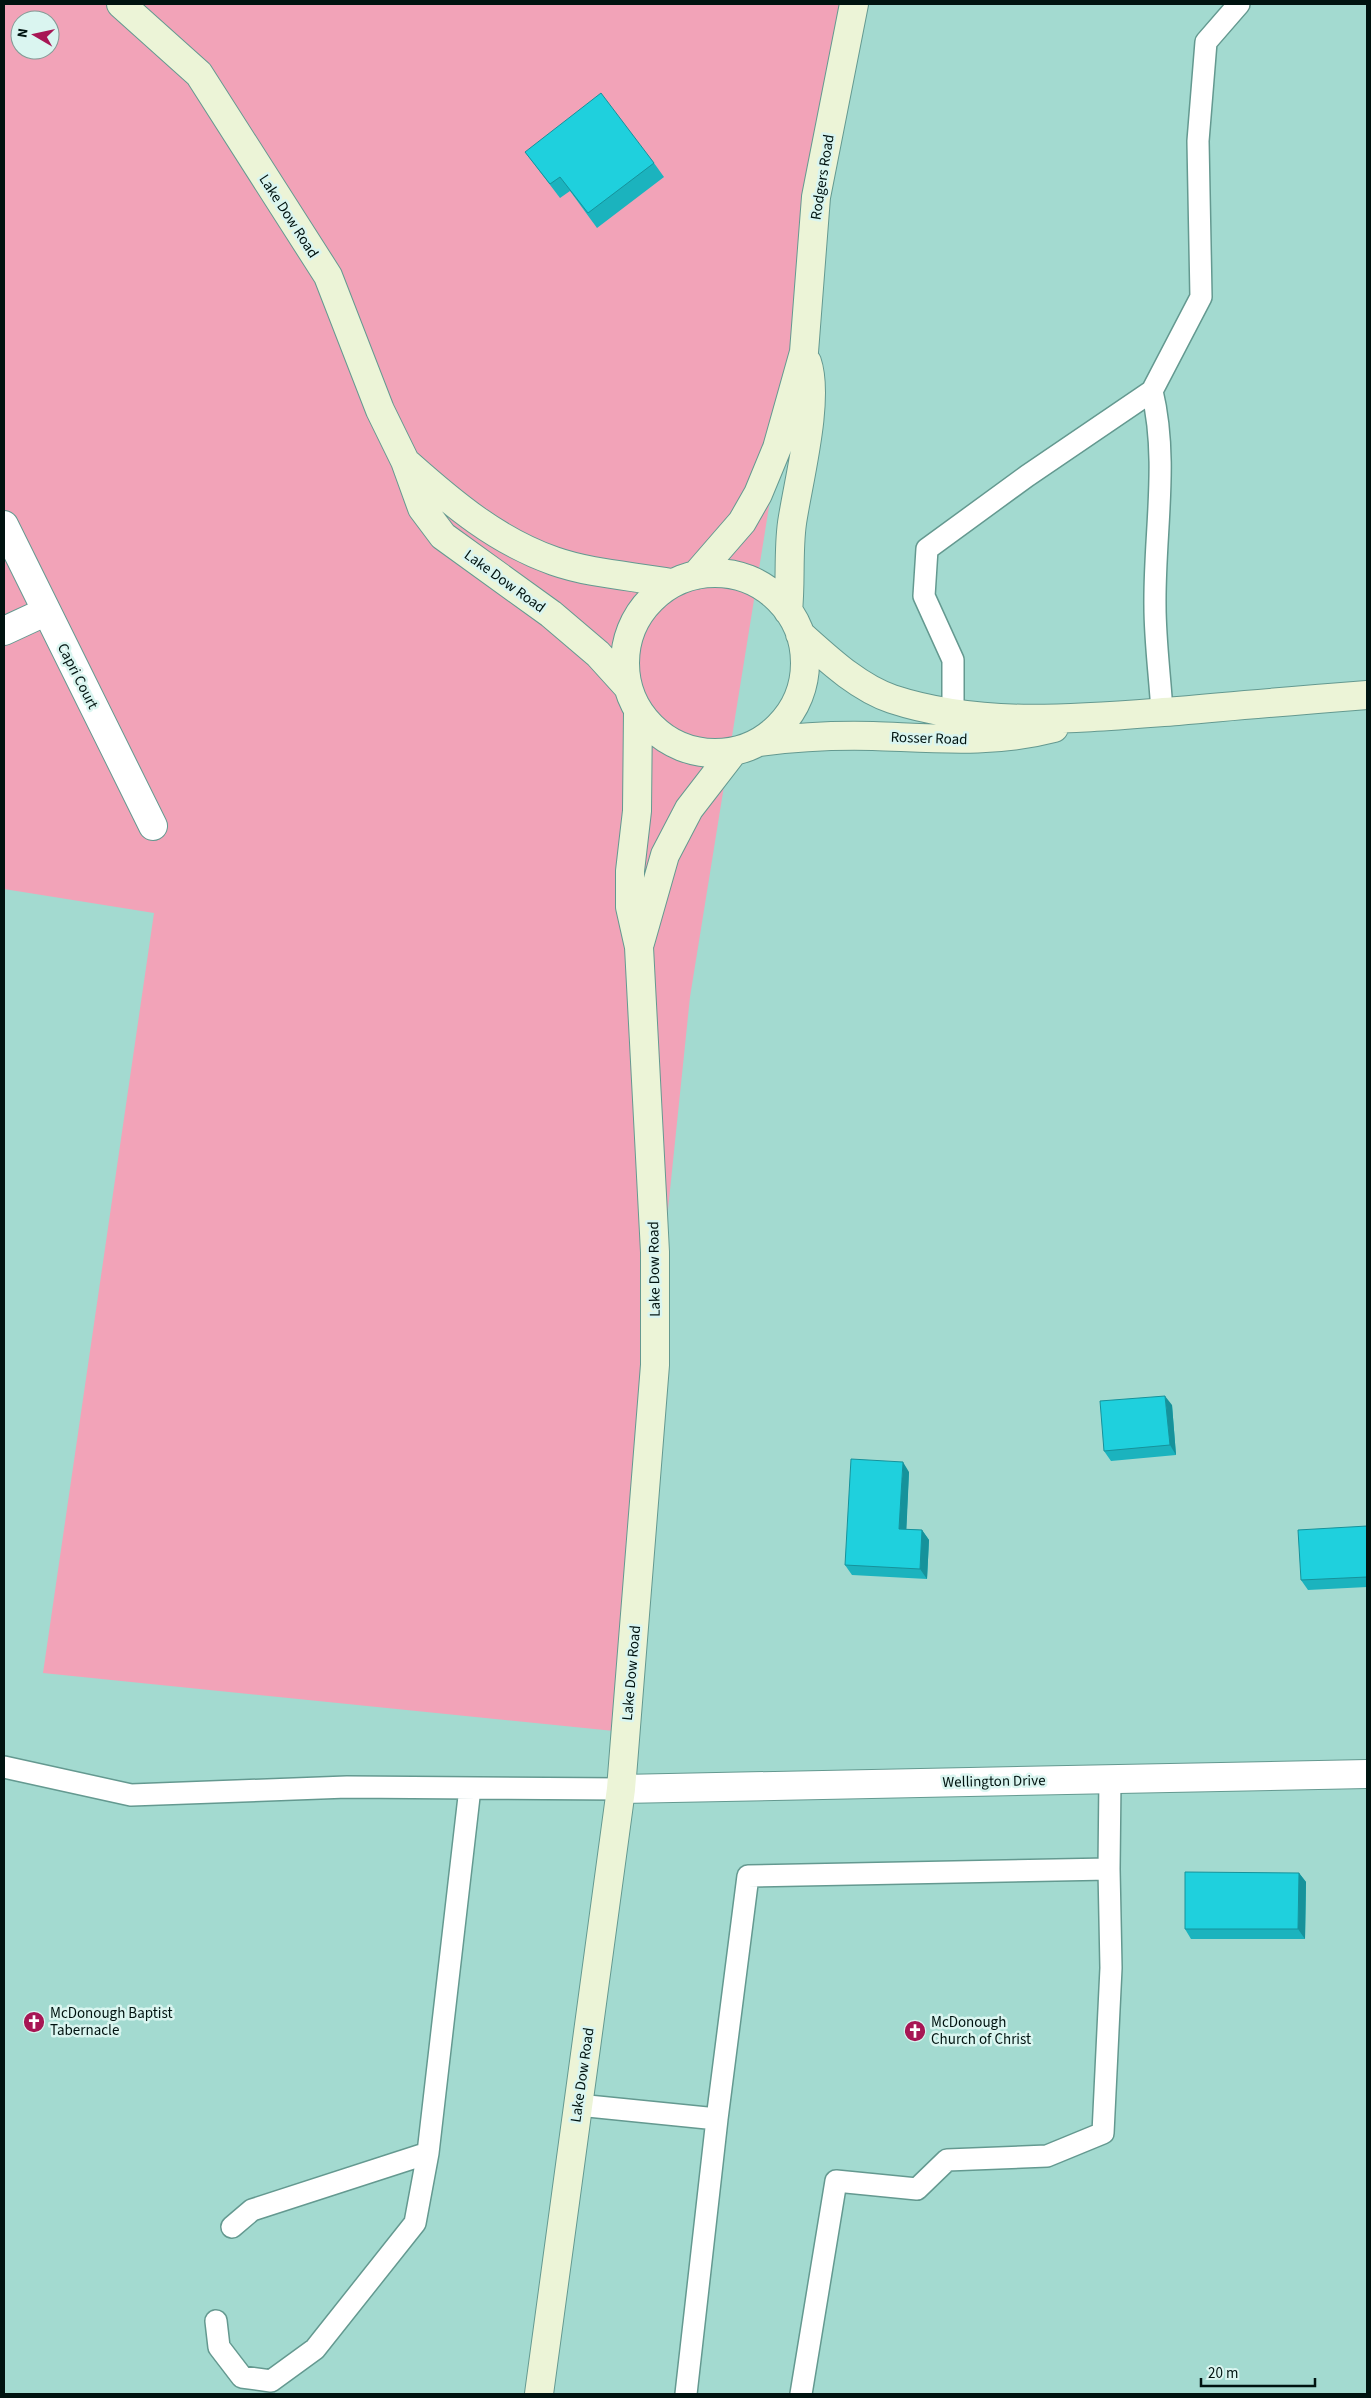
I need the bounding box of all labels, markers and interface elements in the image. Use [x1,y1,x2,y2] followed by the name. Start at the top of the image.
[10,10,60,60] north arrow
[13,27,34,39] text: N
[805,133,840,221] street label: Rodgers Road
[254,170,323,262] street label: Lake Dow Road
[460,545,550,618] street label: Lake Dow Road
[52,640,103,713] street label: Capri Court
[890,727,968,750] street label: Rosser Road
[643,1221,666,1317] street label: Lake Dow Road
[617,1624,646,1722] street label: Lake Dow Road
[942,1770,1046,1793] street label: Wellington Drive
[50,2003,173,2041] place label: McDonough Baptist Tabernacle
[22,2010,46,2034] church icon: McDonough Baptist Tabernacle
[931,2012,1031,2050] place label: McDonough Church of Christ
[903,2019,927,2043] church icon: McDonough Church of Christ
[565,2026,600,2124] street label: Lake Dow Road
[1201,2356,1315,2388] scale bar
[1208,2363,1238,2384] text: 20 m

